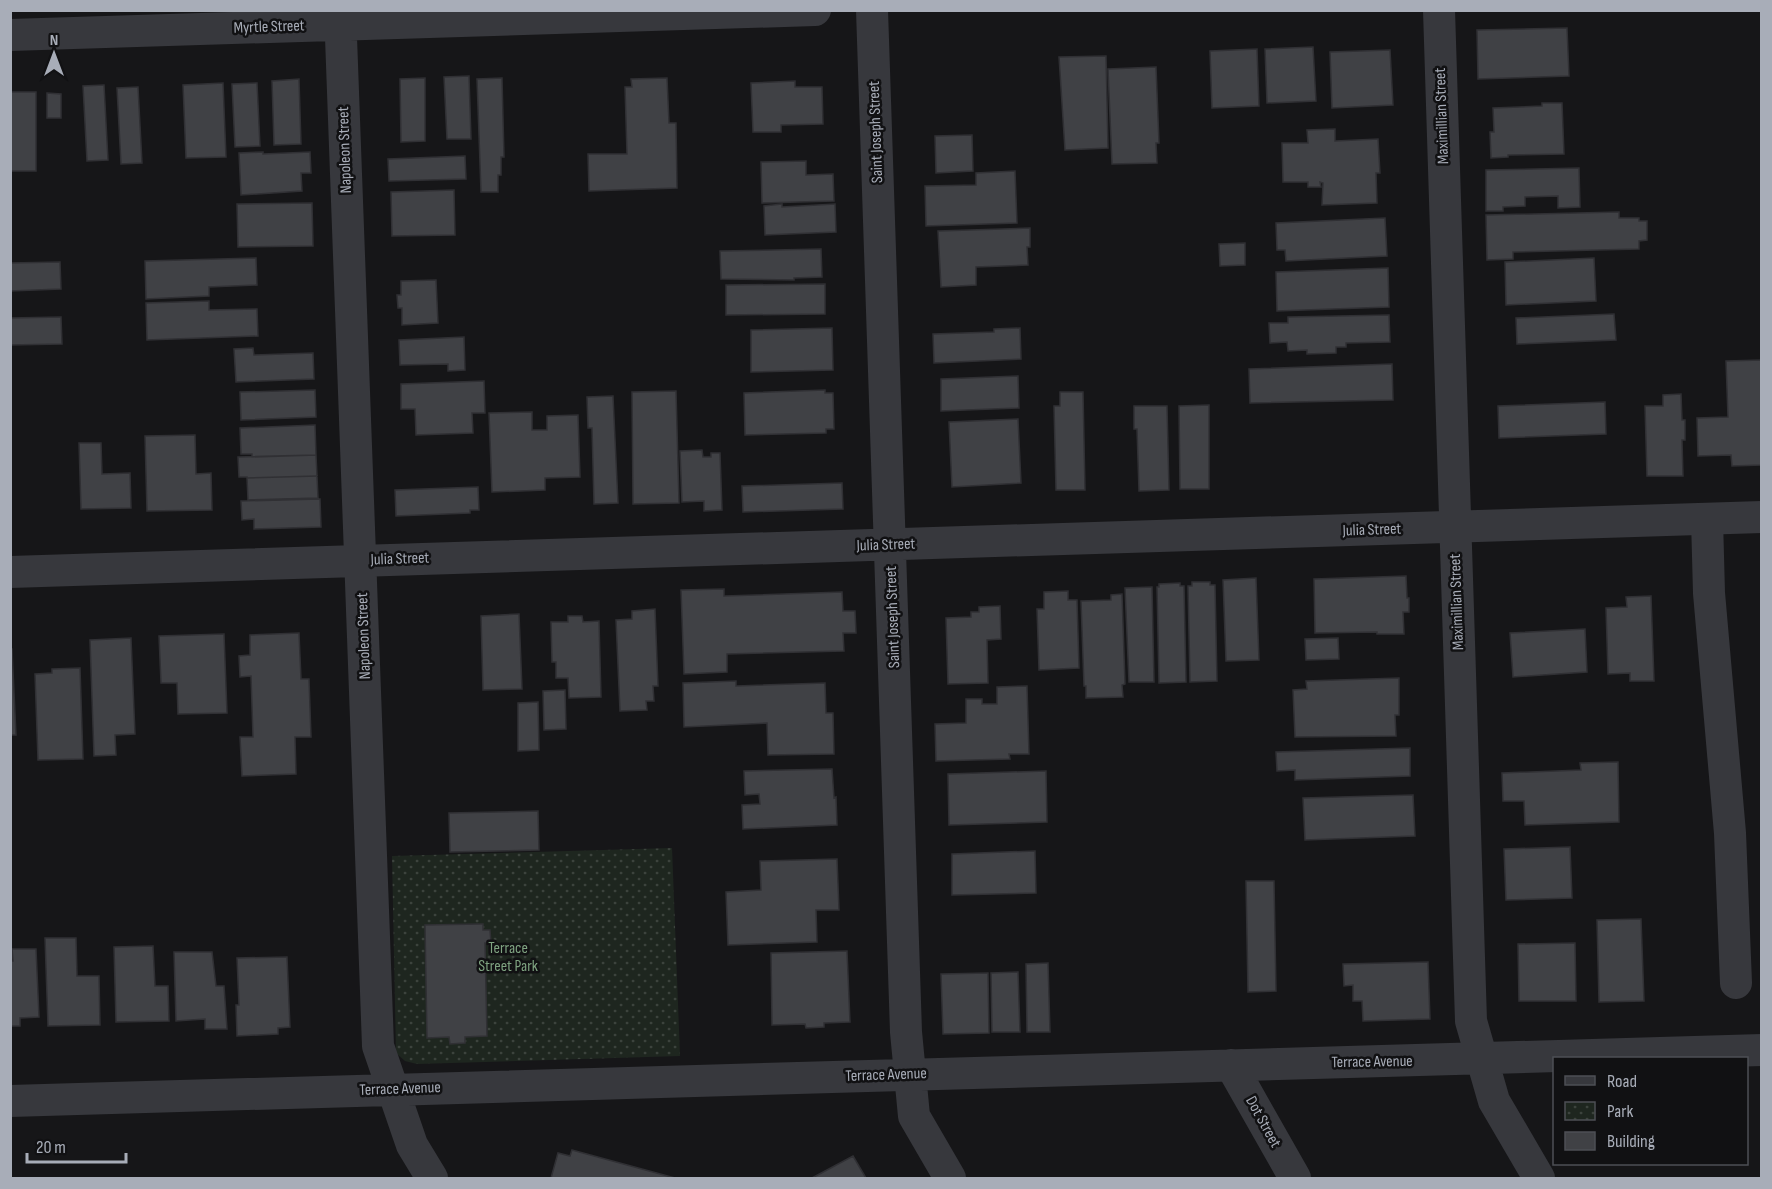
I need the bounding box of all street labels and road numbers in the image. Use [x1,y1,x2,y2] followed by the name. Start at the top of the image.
[233,16,305,38] street label: Myrtle Street
[1431,67,1453,165] street label: Maximillian Street
[865,80,887,183] street label: Saint Joseph Street
[334,106,356,194] street label: Napoleon Street
[1341,519,1402,541] street label: Julia Street
[855,534,916,556] street label: Julia Street
[369,548,430,570] street label: Julia Street
[1446,553,1468,651] street label: Maximillian Street
[882,565,904,668] street label: Saint Joseph Street
[353,592,375,680] street label: Napoleon Street
[1331,1052,1413,1072] street label: Terrace Avenue
[845,1064,927,1086] street label: Terrace Avenue
[359,1078,441,1100] street label: Terrace Avenue
[1241,1093,1285,1151] street label: Dot Street

